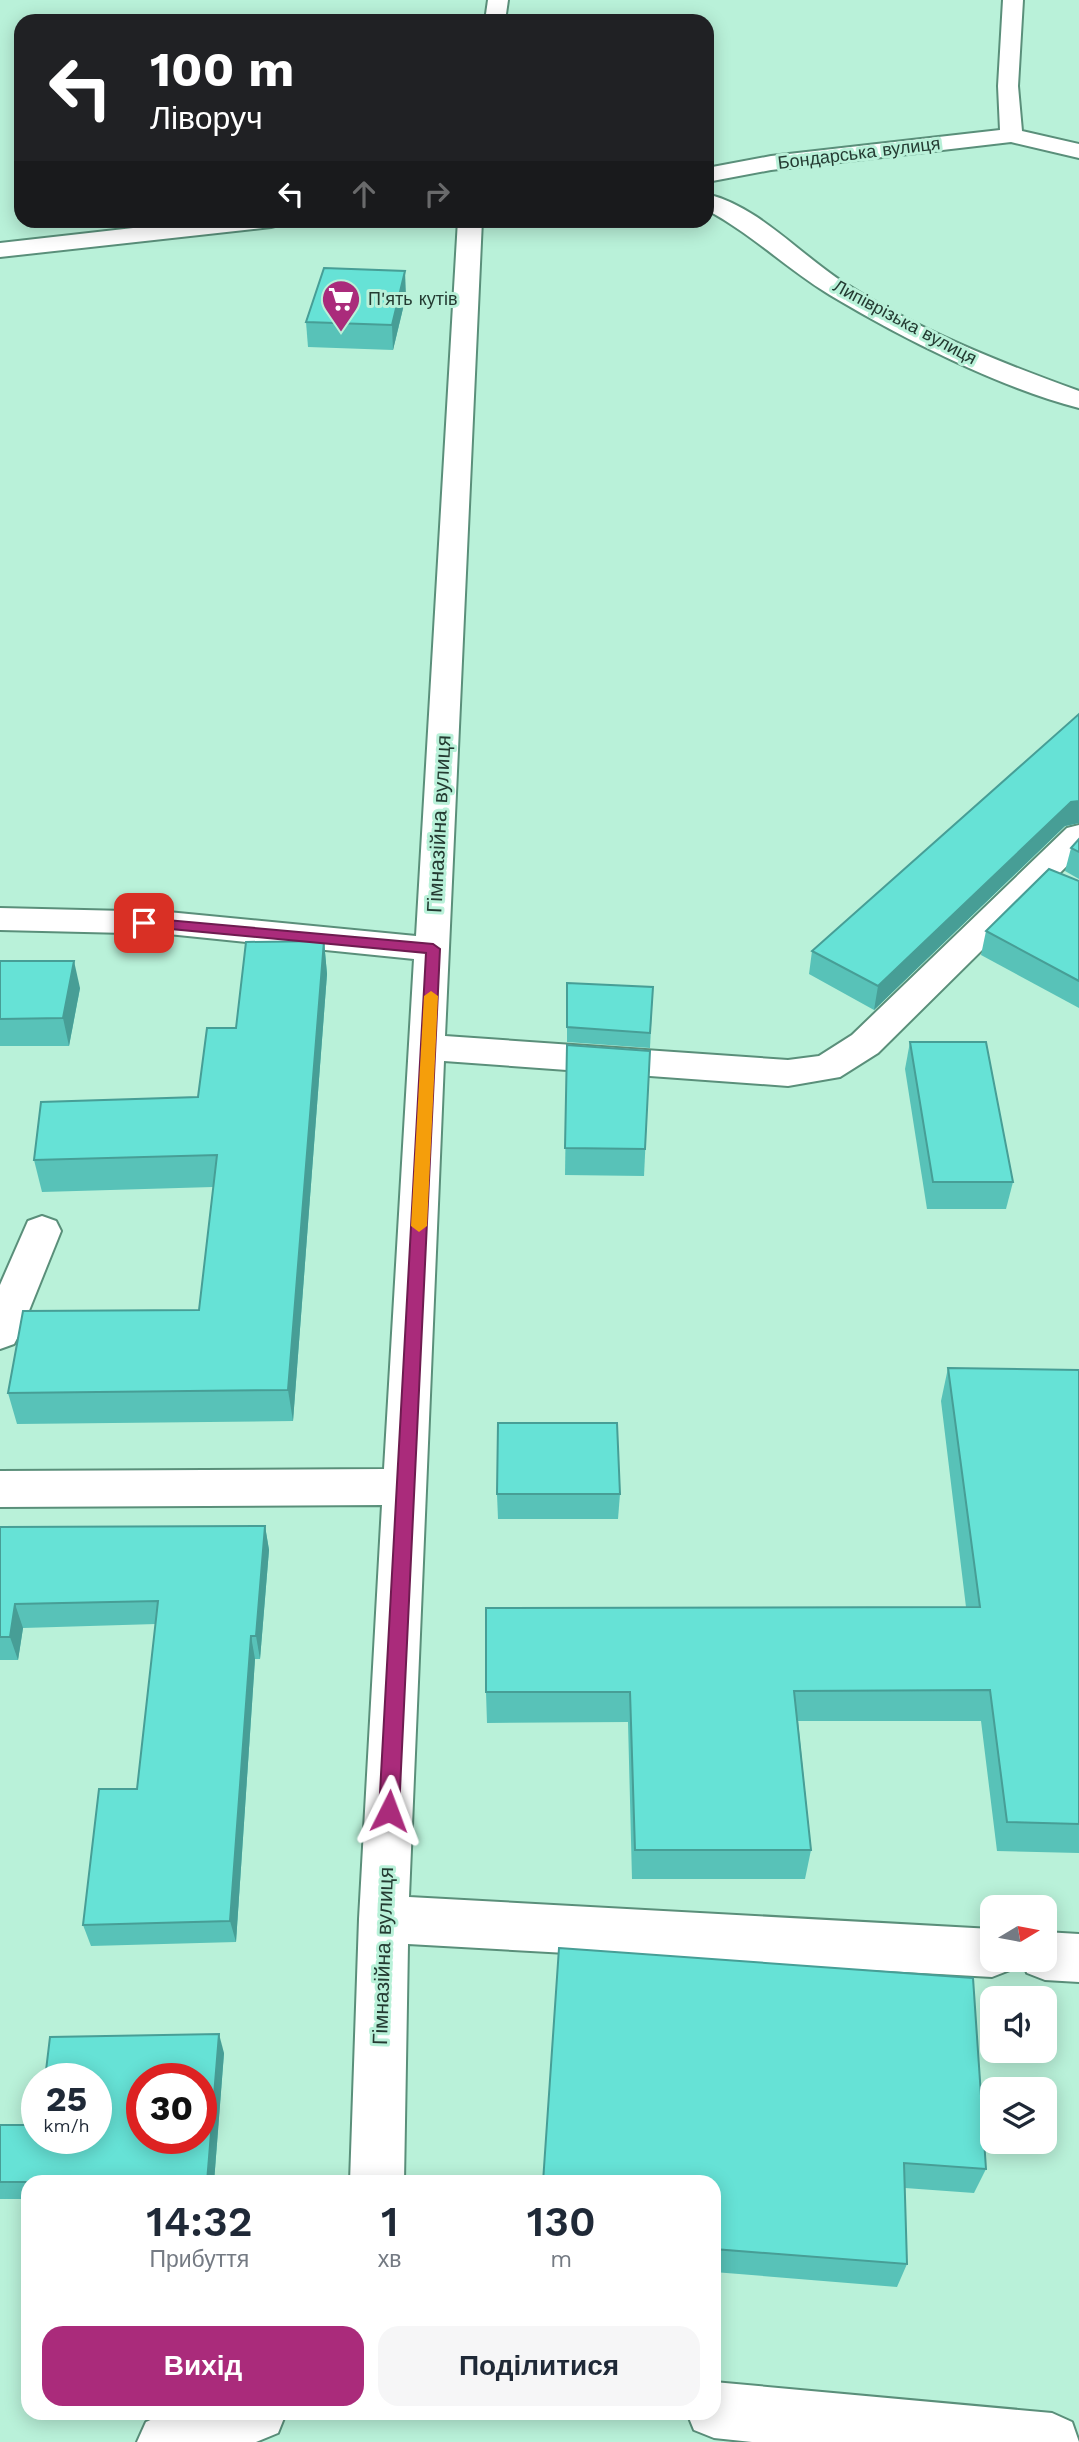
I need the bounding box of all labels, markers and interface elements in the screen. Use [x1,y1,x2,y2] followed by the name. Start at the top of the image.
[150,40,294,98] text: 100 m
[35,42,126,133] icon: left
[150,99,263,137] text: Ліворуч
[777,132,941,173] street label: Бондарська вулиця
[272,175,310,213] icon: left
[345,175,383,213] icon: ahead
[418,175,456,213] icon: right
[830,275,981,368] street label: Липіврізька вулиця
[320,278,362,333] supermarket icon: П'ять кутів
[368,288,458,309] place label: П'ять кутів
[421,734,456,914] street label: Гімназійна вулиця
[114,893,174,953] pin
[125,904,163,942] icon: arrive
[352,1774,426,1848] position arrow
[367,1867,398,2045] street label: Гімназійна вулиця
[980,1895,1057,1972] north arrow
[980,1895,1057,2154] map controls
[980,1986,1057,2063] button: sound
[126,2063,217,2154] speed limit sign: 30
[980,2077,1057,2154] button: layers
[46,2078,87,2120] text: 25
[43,2115,90,2136] text: km/h
[146,2197,253,2246] text: 14:32
[381,2197,398,2246] text: 1
[527,2197,596,2246] text: 130
[149,2246,249,2273] text: Прибуття
[378,2246,402,2273] text: хв
[550,2246,572,2273] text: m
[42,2326,364,2406] button: Вихід
[378,2326,700,2406] button: Поділитися

